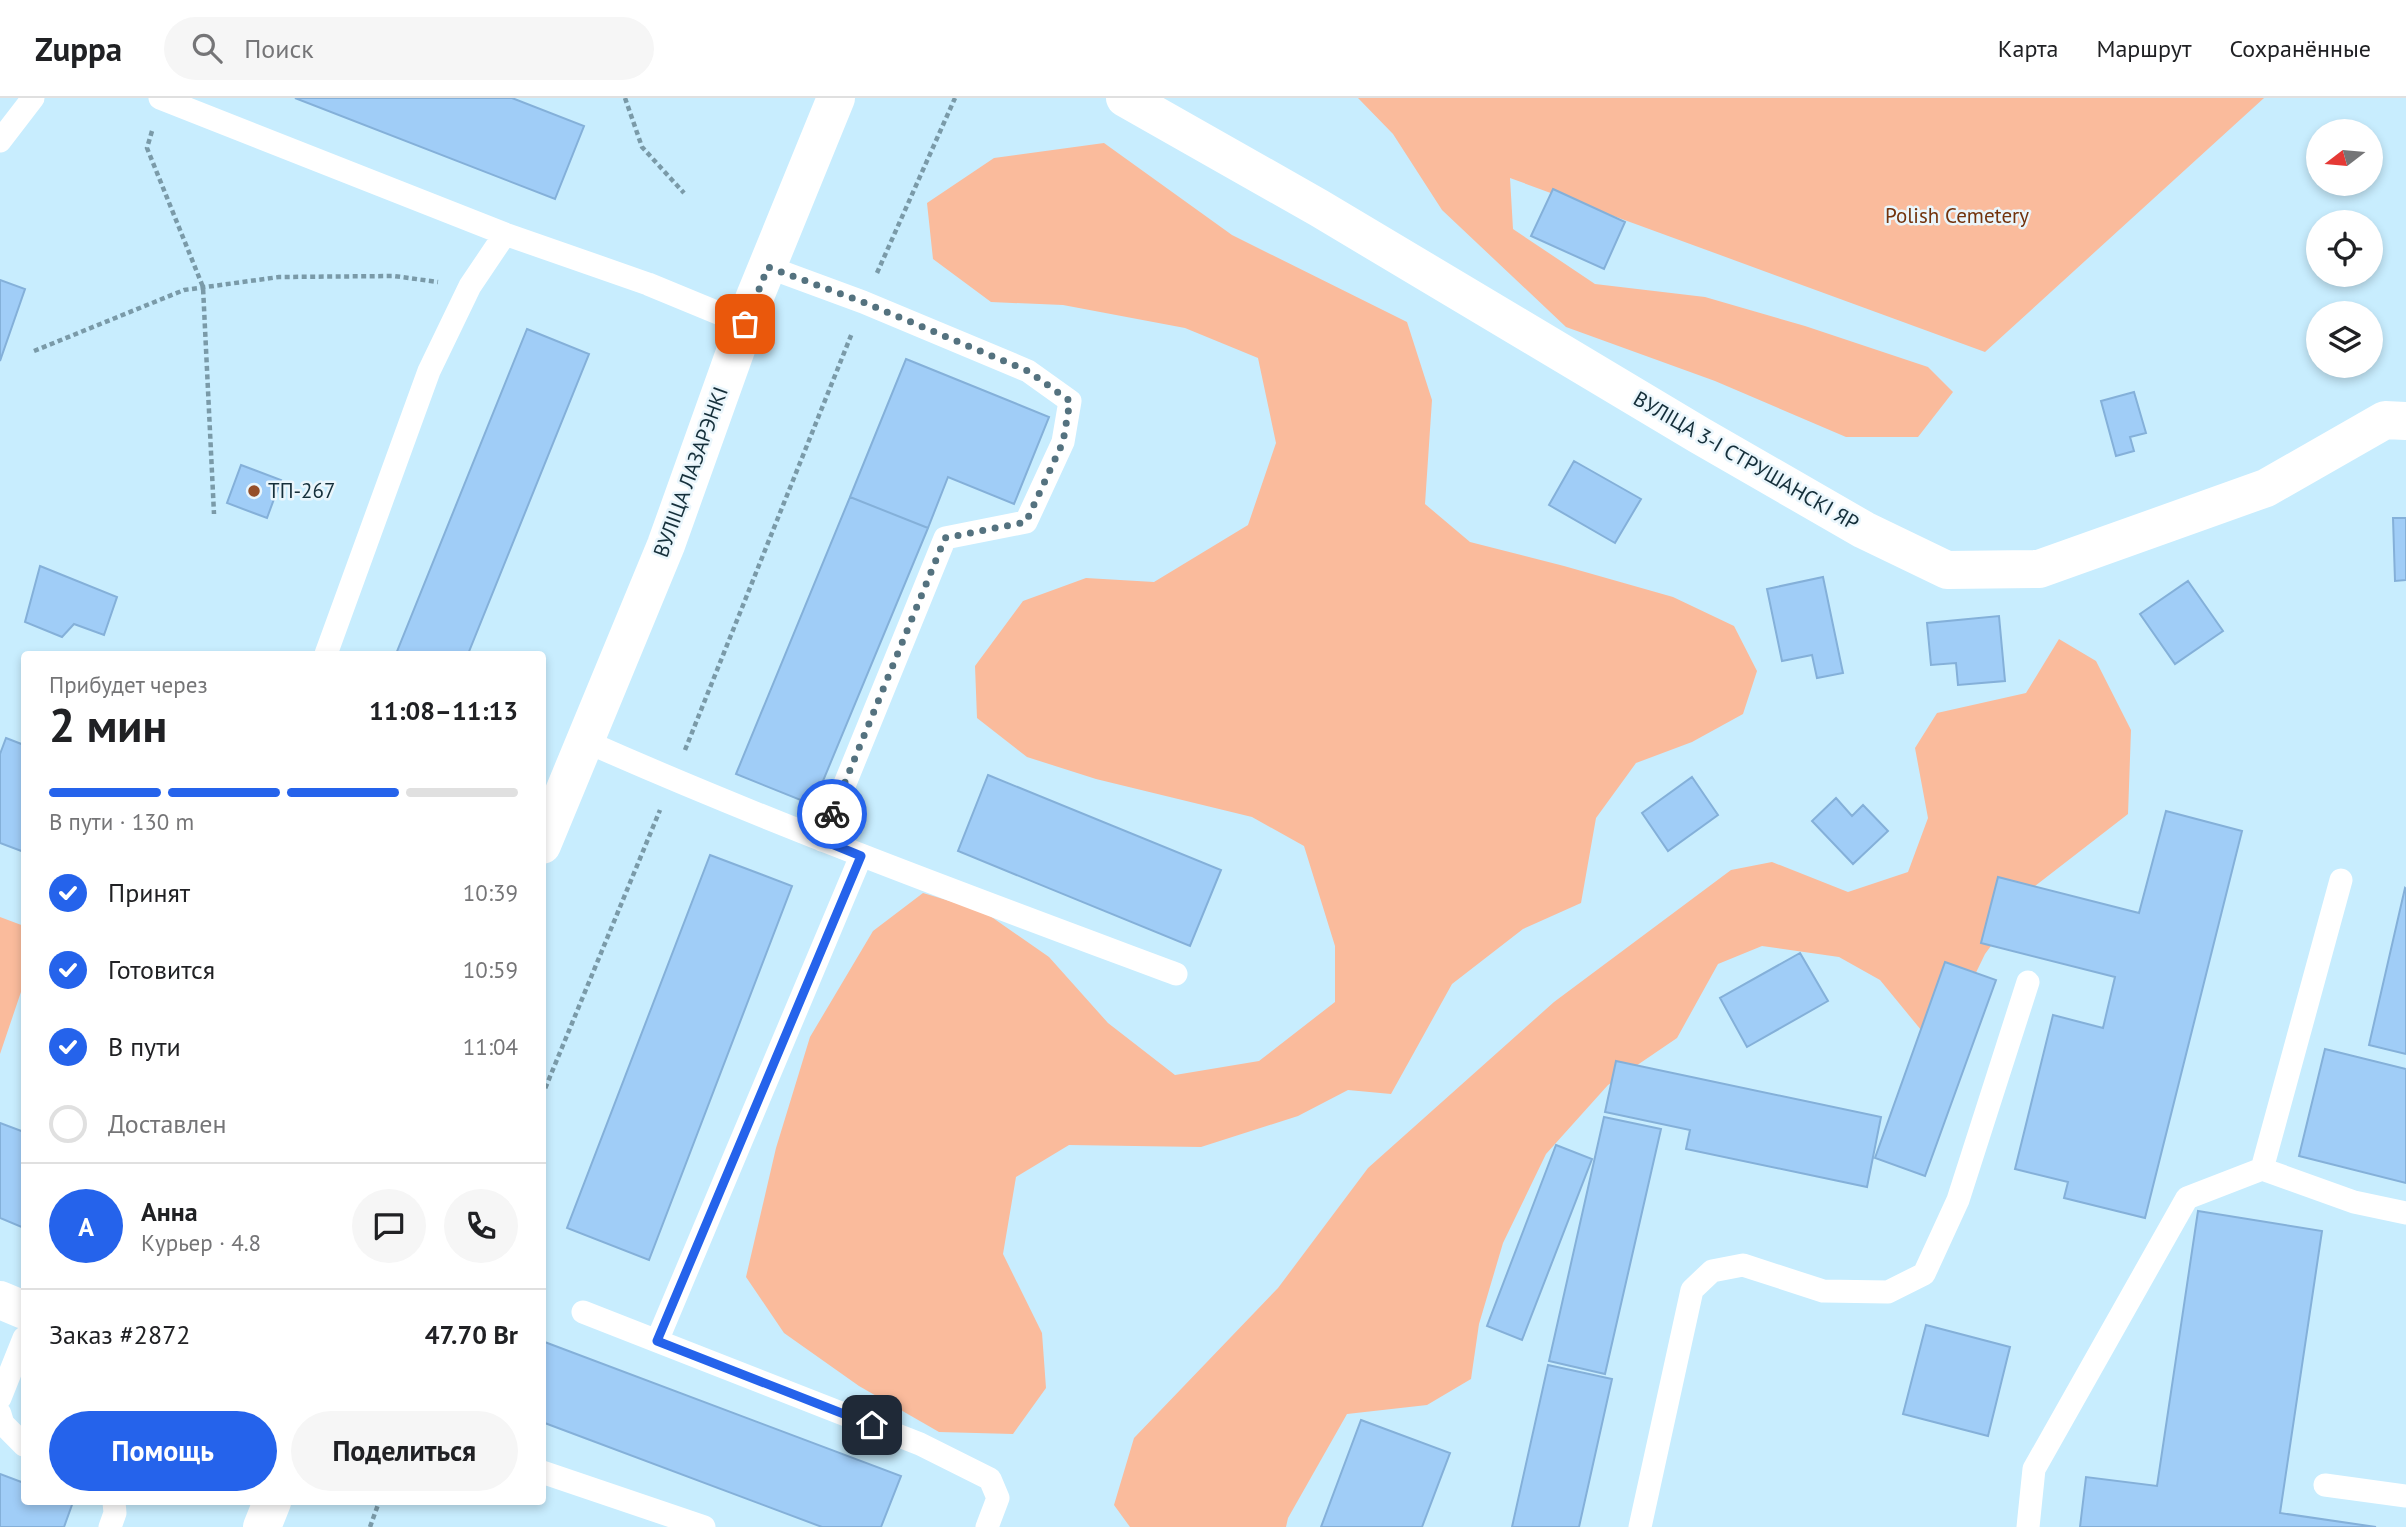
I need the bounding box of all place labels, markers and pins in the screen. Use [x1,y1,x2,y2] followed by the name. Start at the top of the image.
[715,294,775,354] pin
[268,477,335,504] place label: ТП-267
[246,483,262,499] marker: ТП-267
[842,1395,902,1455] pin

